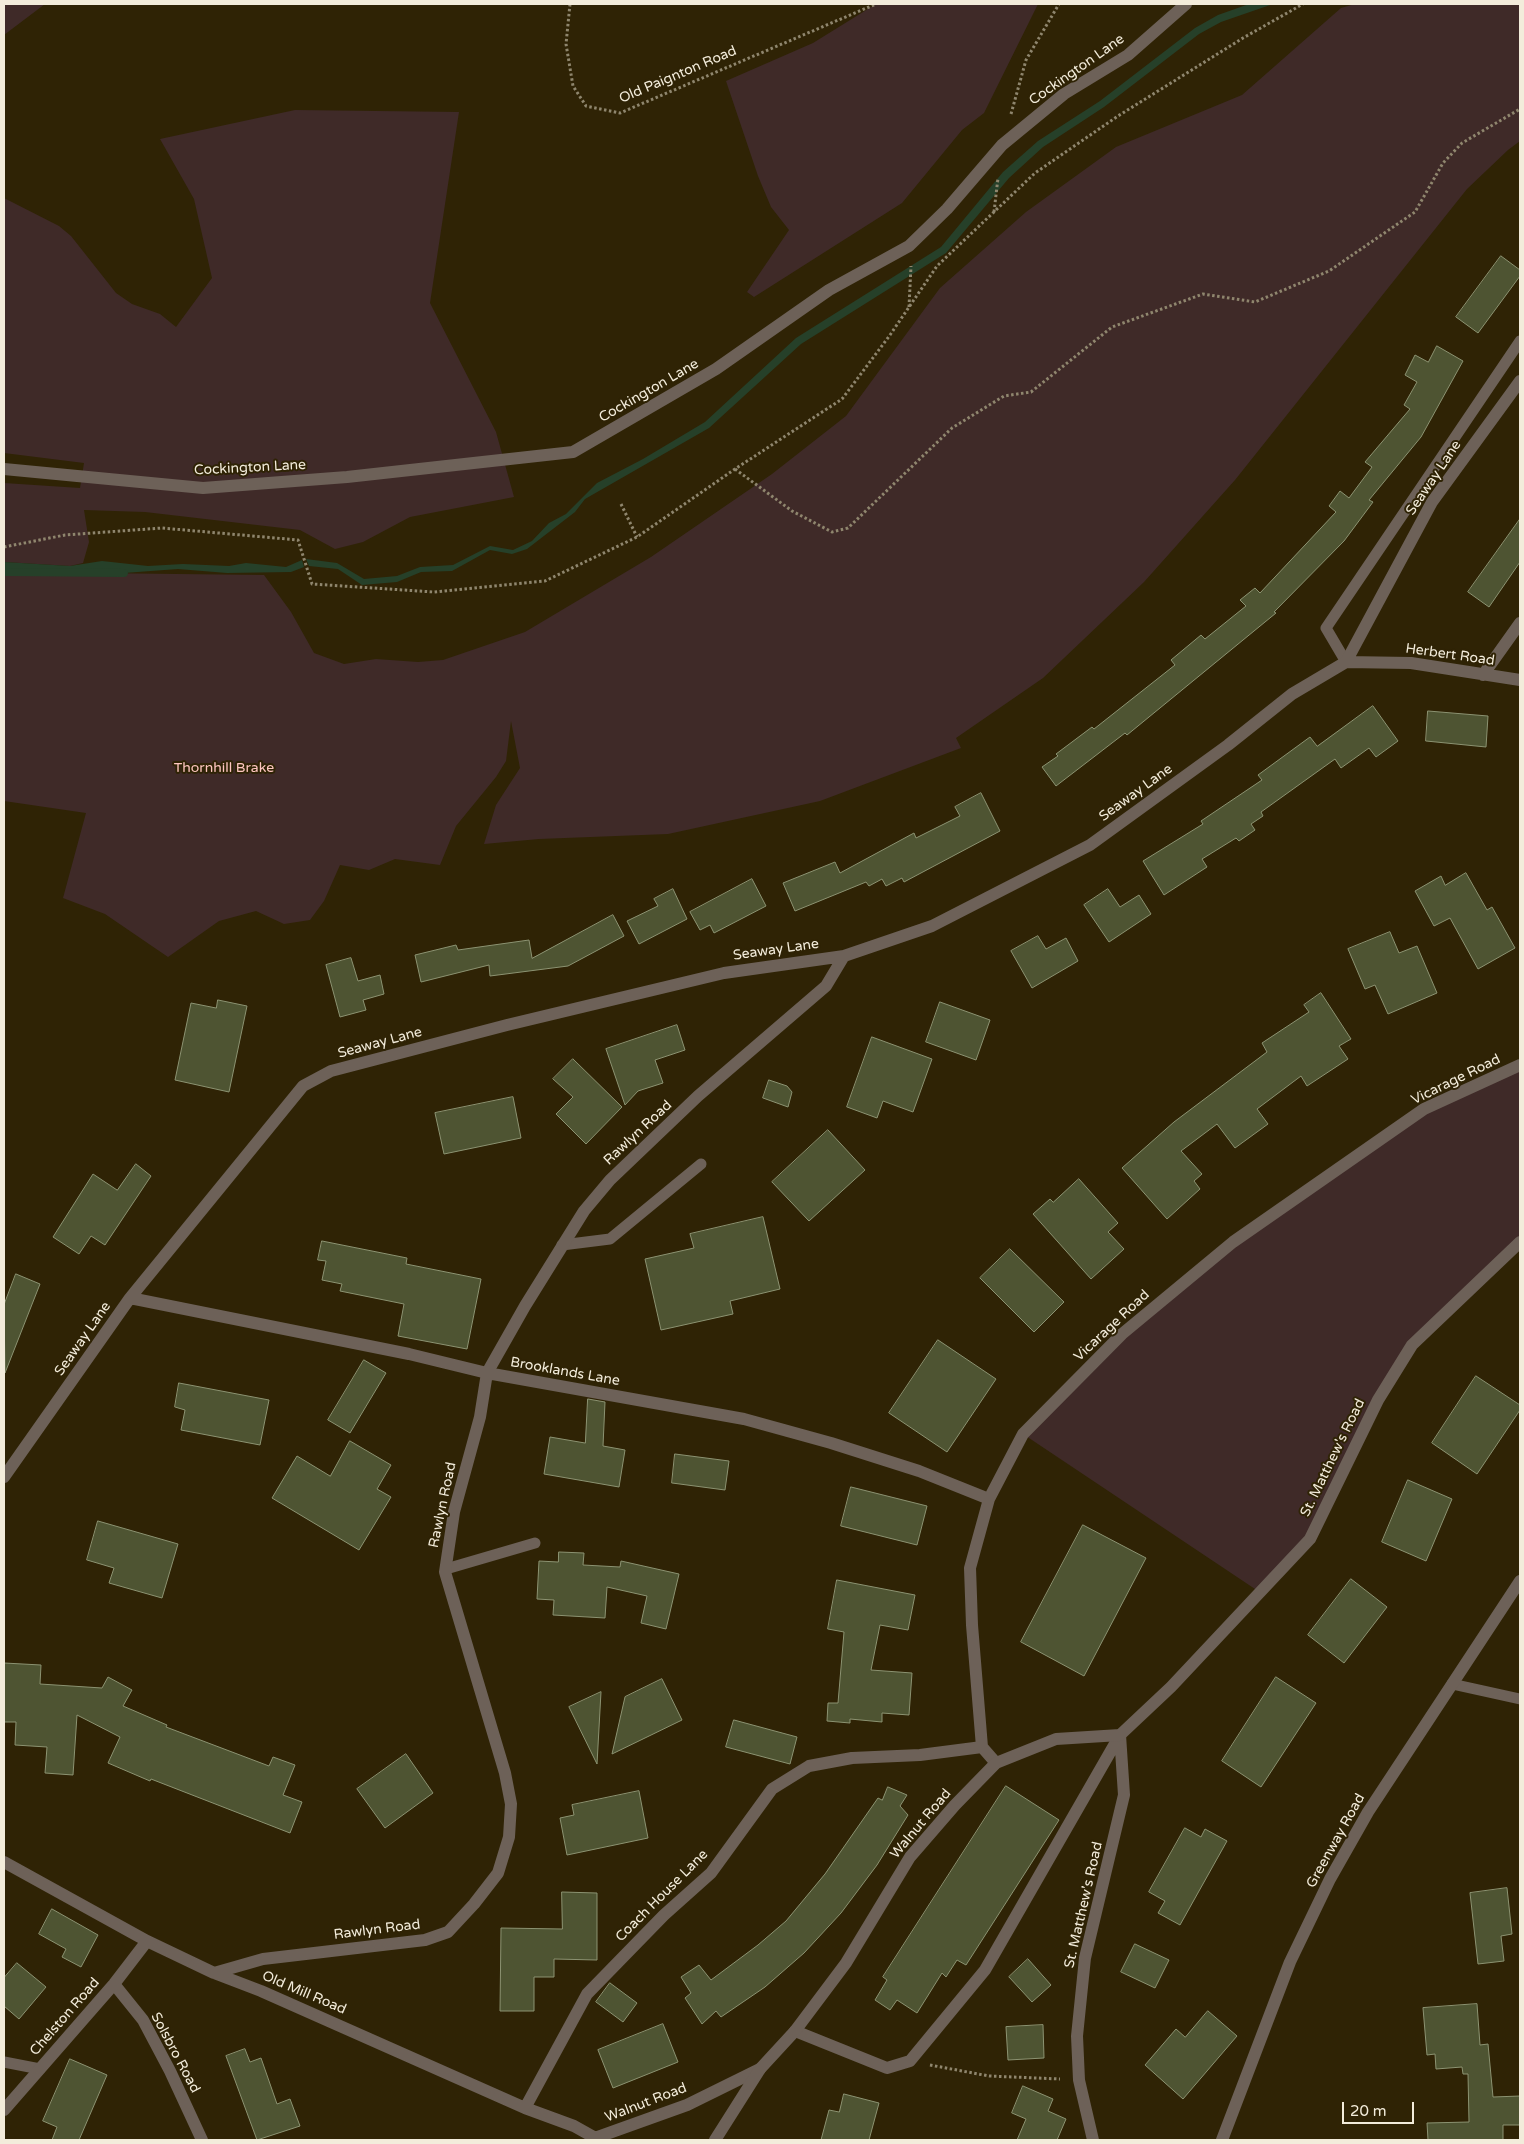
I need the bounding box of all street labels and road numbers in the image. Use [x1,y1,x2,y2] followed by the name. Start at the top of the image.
[1026,31,1128,109] street label: Cockington Lane
[617,43,739,107] street label: Old Paignton Road
[596,356,702,426] street label: Cockington Lane
[1403,437,1465,519] street label: Seaway Lane
[194,457,306,479] street label: Cockington Lane
[1404,640,1496,670] street label: Herbert Road
[1096,761,1176,825] street label: Seaway Lane
[732,936,820,964] street label: Seaway Lane
[336,1024,424,1062] street label: Seaway Lane
[1409,1051,1503,1109] street label: Vicarage Road
[600,1097,676,1169] street label: Rawlyn Road
[1071,1287,1153,1365] street label: Vicarage Road
[51,1299,115,1379] street label: Seaway Lane
[509,1354,621,1390] street label: Brooklands Lane
[1297,1396,1369,1520] street label: St. Matthew's Road
[426,1461,460,1549] street label: Rawlyn Road
[887,1786,955,1862] street label: Walnut Road
[1303,1791,1369,1891] street label: Greenway Road
[1061,1840,1107,1970] street label: St. Matthew's Road
[612,1846,712,1946] street label: Coach House Lane
[333,1916,421,1944] street label: Rawlyn Road
[259,1968,349,2018] street label: Old Mill Road
[27,1975,103,2059] street label: Chelston Road
[147,2010,203,2096] street label: Solsbro Road
[603,2080,689,2126] street label: Walnut Road

